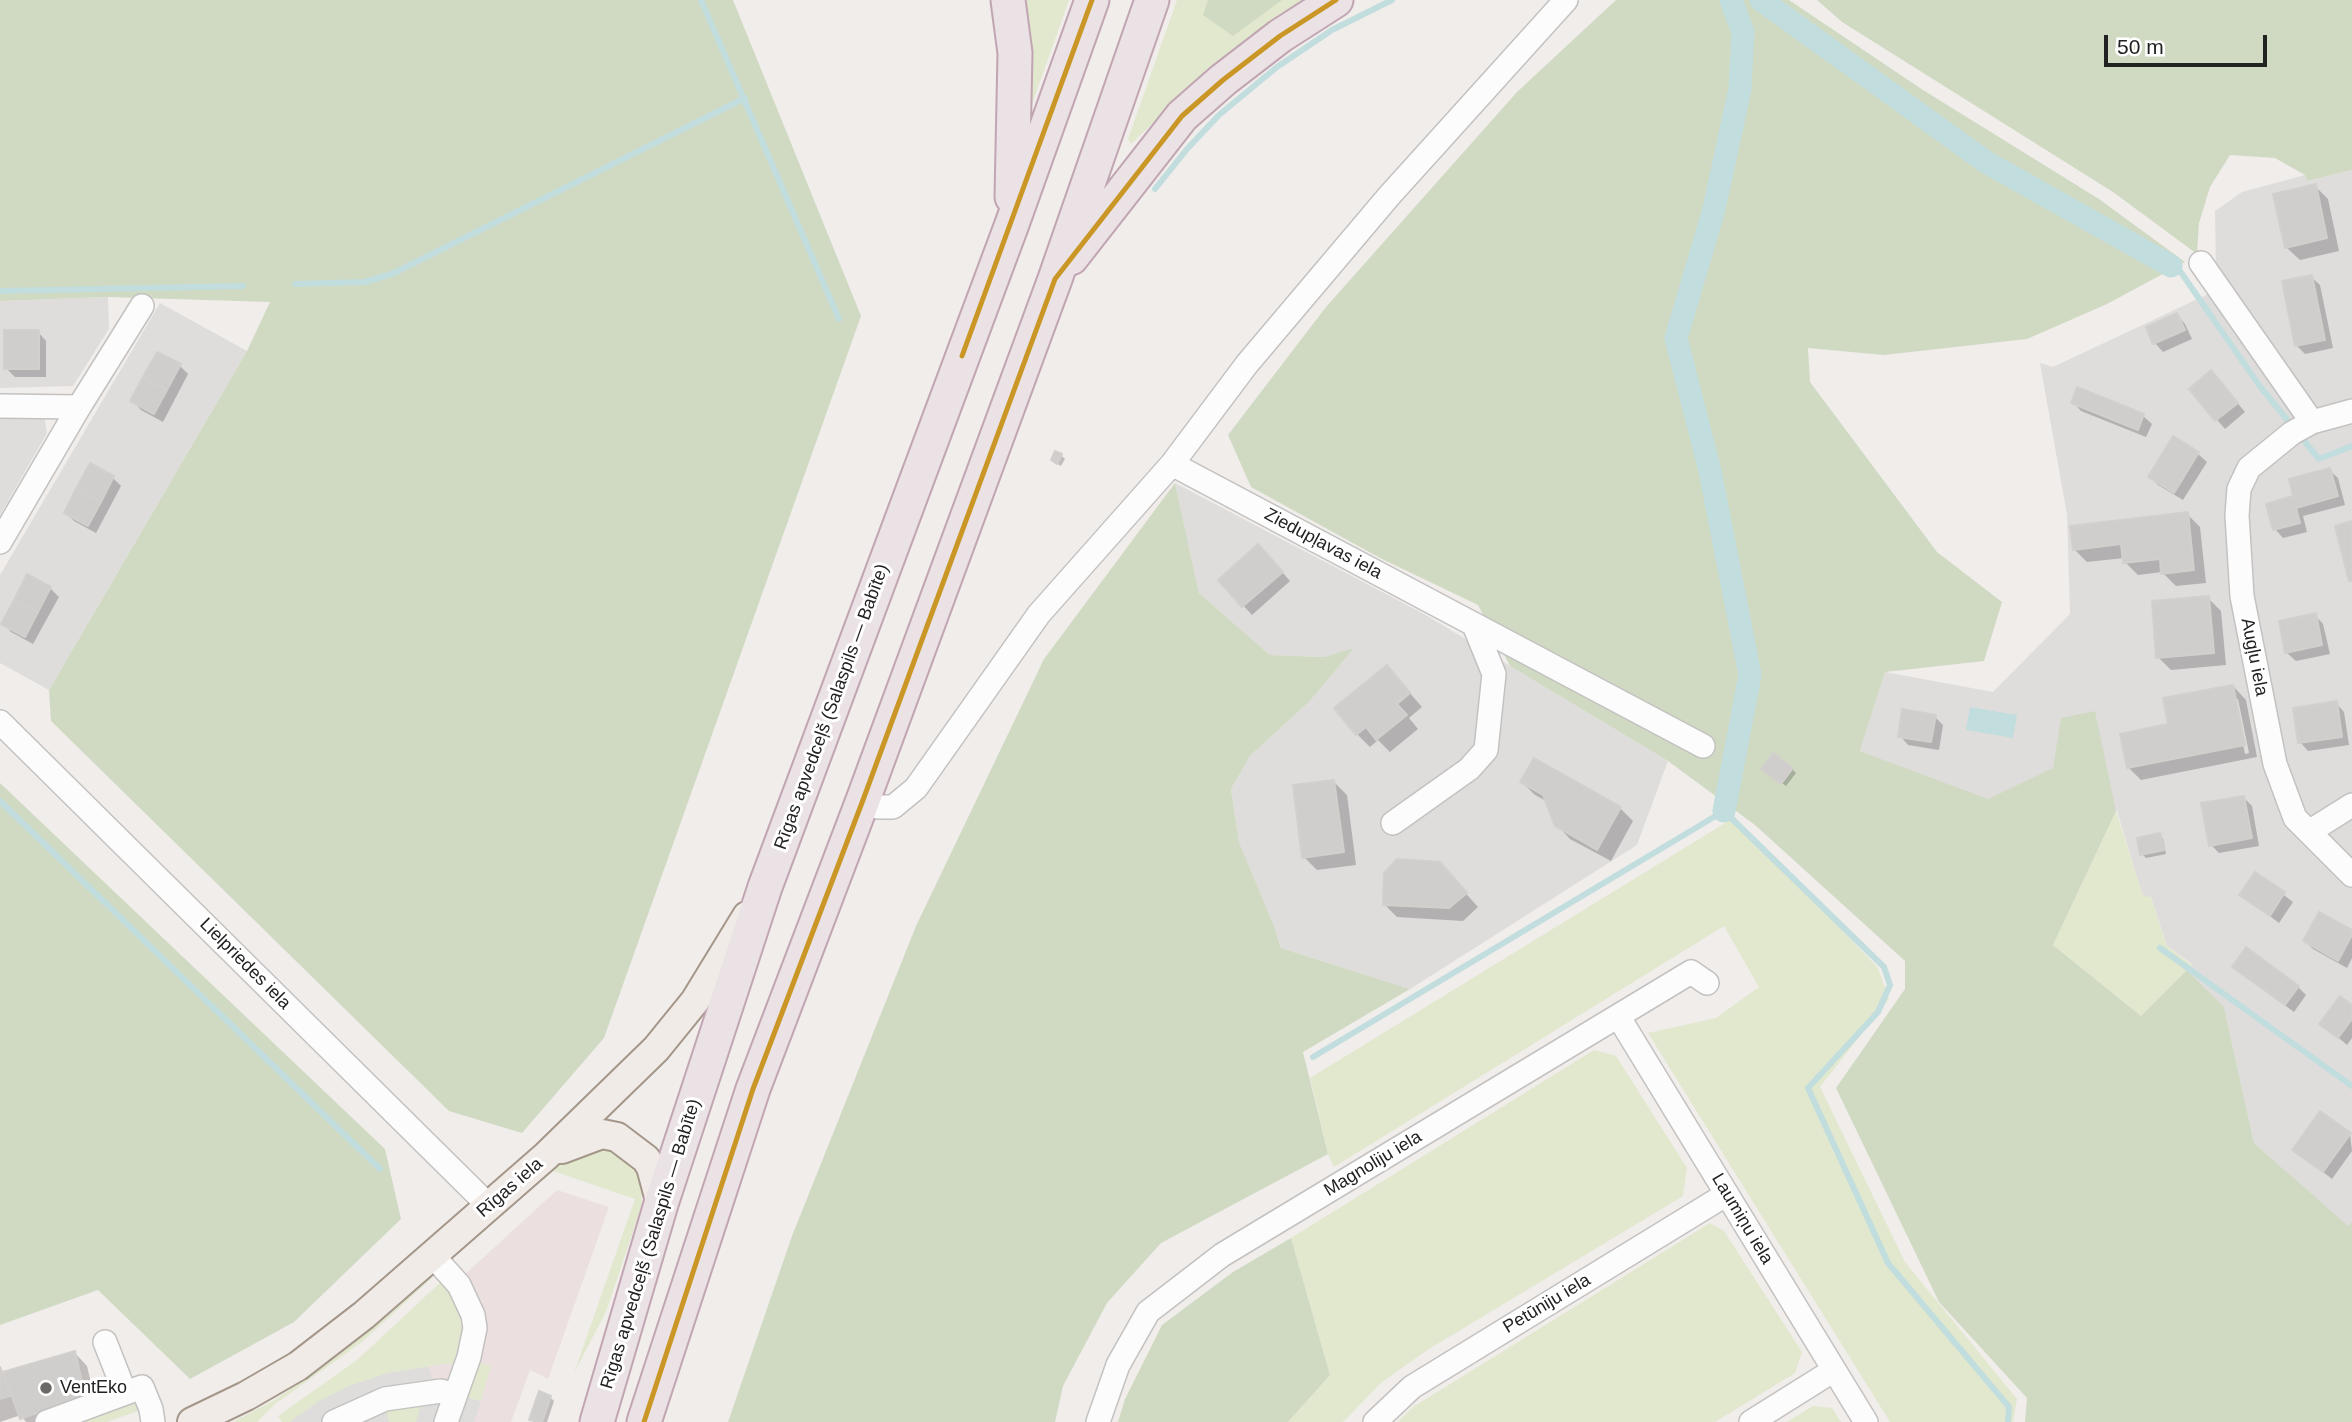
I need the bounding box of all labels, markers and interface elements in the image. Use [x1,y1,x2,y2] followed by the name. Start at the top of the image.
[2107,21,2270,65] scale bar
[2117,35,2164,58] text: 50 m
[1261,504,1385,584] street label: Ziedupļavas iela
[770,561,894,853] street label: Rīgas apvedceļš (Salaspils — Babīte)
[2236,616,2272,698] street label: Augļu iela
[195,914,295,1014] street label: Lielpriedes iela
[597,1096,705,1392] street label: Rīgas apvedceļš (Salaspils — Babīte)
[1320,1126,1426,1202] street label: Magnoliju iela
[473,1154,547,1222] street label: Rīgas iela
[1706,1170,1778,1268] street label: Laumiņu iela
[1499,1269,1595,1339] street label: Petūniju iela
[60,1377,127,1399] place label: VentEko
[38,1380,54,1396] marker: VentEko

